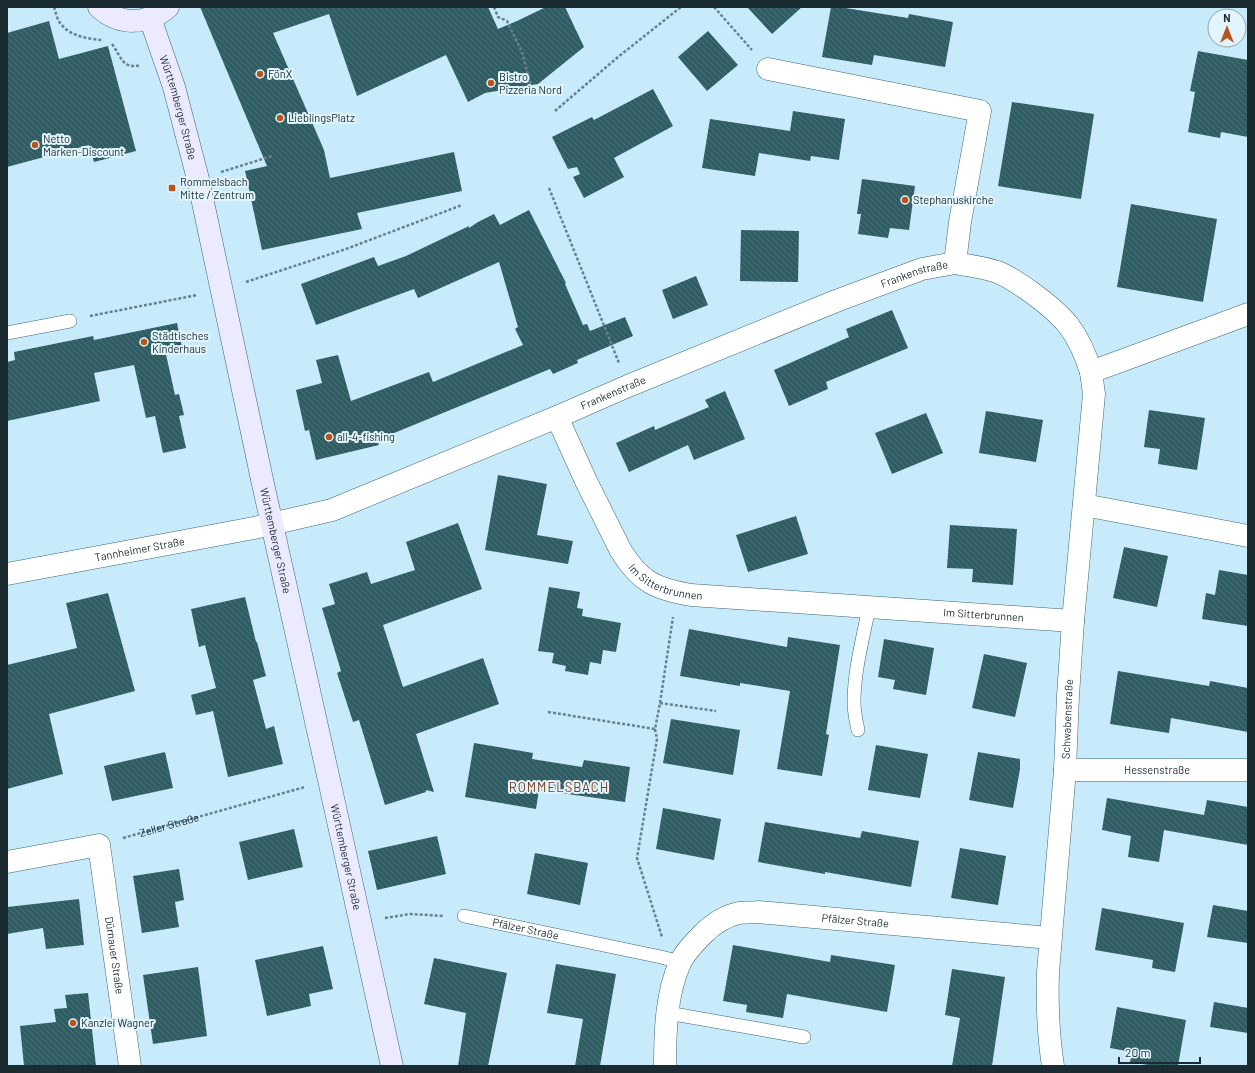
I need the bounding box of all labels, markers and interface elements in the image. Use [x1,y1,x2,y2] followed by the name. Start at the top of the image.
[1207,8,1247,48] north arrow
[1223,11,1231,24] text: N
[157,53,200,161] street label: Württemberger Straße
[268,67,293,80] place label: FönX
[255,69,265,79] marker: FönX
[499,70,562,96] place label: Bistro Pizzeria Nord
[486,78,496,88] marker: Bistro Pizzeria Nord
[288,111,355,124] place label: LieblingsPlatz
[275,113,285,123] marker: LieblingsPlatz
[43,132,124,158] place label: Netto Marken-Discount
[30,140,40,150] marker: Netto Marken-Discount
[180,175,254,201] place label: Rommelsbach Mitte / Zentrum
[167,183,177,193] marker: Rommelsbach Mitte / Zentrum
[913,193,994,206] place label: Stephanuskirche
[900,195,910,205] marker: Stephanuskirche
[879,257,949,290] street label: Frankenstraße
[152,329,209,355] place label: Städtisches Kinderhaus
[139,337,149,347] marker: Städtisches Kinderhaus
[578,372,648,412] street label: Frankenstraße
[337,430,395,443] place label: all-4-fishing
[324,432,334,442] marker: all-4-fishing
[258,486,294,595] street label: Württemberger Straße
[94,534,186,564] street label: Tannheimer Straße
[626,561,703,602] street label: Im Sitterbrunnen
[943,605,1024,624] street label: Im Sitterbrunnen
[1058,678,1075,759] street label: Schwabenstraße
[1124,763,1190,776] street label: Hessenstraße
[509,779,609,795] district label: ROMMELSBACH
[328,803,364,911] street label: Württemberger Straße
[138,810,200,839] street label: Zeller Straße
[821,911,890,930] street label: Pfälzer Straße
[491,915,560,942] street label: Pfälzer Straße
[103,916,127,995] street label: Dürnauer Straße
[81,1016,154,1029] place label: Kanzlei Wagner
[68,1018,78,1028] marker: Kanzlei Wagner
[1119,1039,1200,1065] scale bar
[1125,1045,1151,1059] text: 20 m

